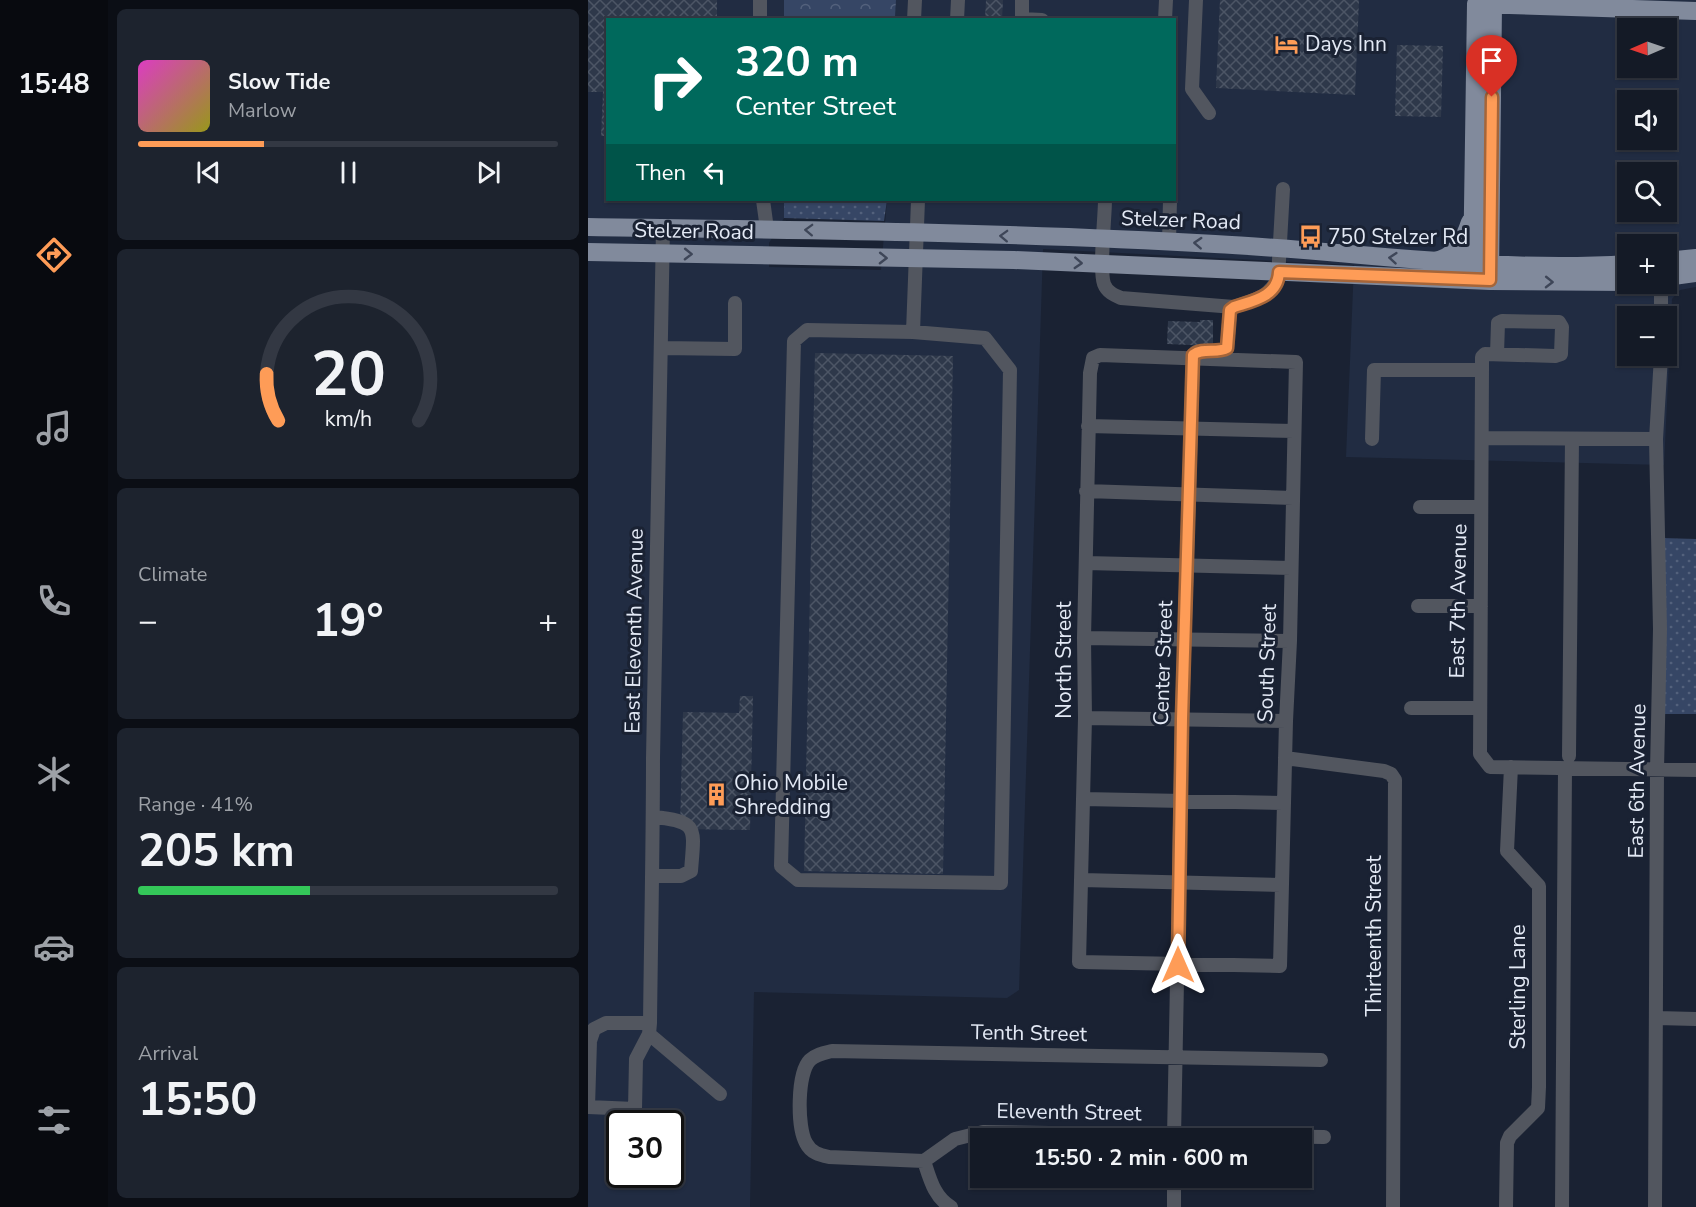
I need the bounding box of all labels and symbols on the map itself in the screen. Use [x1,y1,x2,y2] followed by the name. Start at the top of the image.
[1617,18,1677,78] north arrow
[1305,30,1387,58] place label: Days Inn
[1274,31,1300,57] hotel icon: Days Inn
[1466,35,1517,97] pin
[1121,204,1241,236] street label: Stelzer Road
[634,216,754,246] street label: Stelzer Road
[1328,223,1468,251] place label: 750 Stelzer Rd
[804,224,813,236] one-way arrow
[1297,224,1323,250] bus stop icon: 750 Stelzer Rd
[999,229,1008,242] one-way arrow
[1194,236,1203,249] one-way arrow
[684,247,693,260] one-way arrow
[879,251,888,264] one-way arrow
[1388,252,1397,265] one-way arrow
[1074,257,1083,270] one-way arrow
[1544,276,1553,288] one-way arrow
[1443,523,1473,679] street label: East 7th Avenue
[618,528,650,734] street label: East Eleventh Avenue
[1147,599,1179,726] street label: Center Street
[1050,601,1078,719] street label: North Street
[1251,603,1283,723] street label: South Street
[1622,703,1652,859] street label: East 6th Avenue
[734,769,848,821] place label: Ohio Mobile Shredding
[703,782,729,808] building icon: Ohio Mobile Shredding
[1360,855,1388,1017] street label: Thirteenth Street
[1504,924,1532,1050] street label: Sterling Lane
[1146,933,1210,997] position arrow
[971,1018,1088,1048] street label: Tenth Street
[996,1097,1142,1127] street label: Eleventh Street
[606,1110,684,1188] speed limit sign: 30

